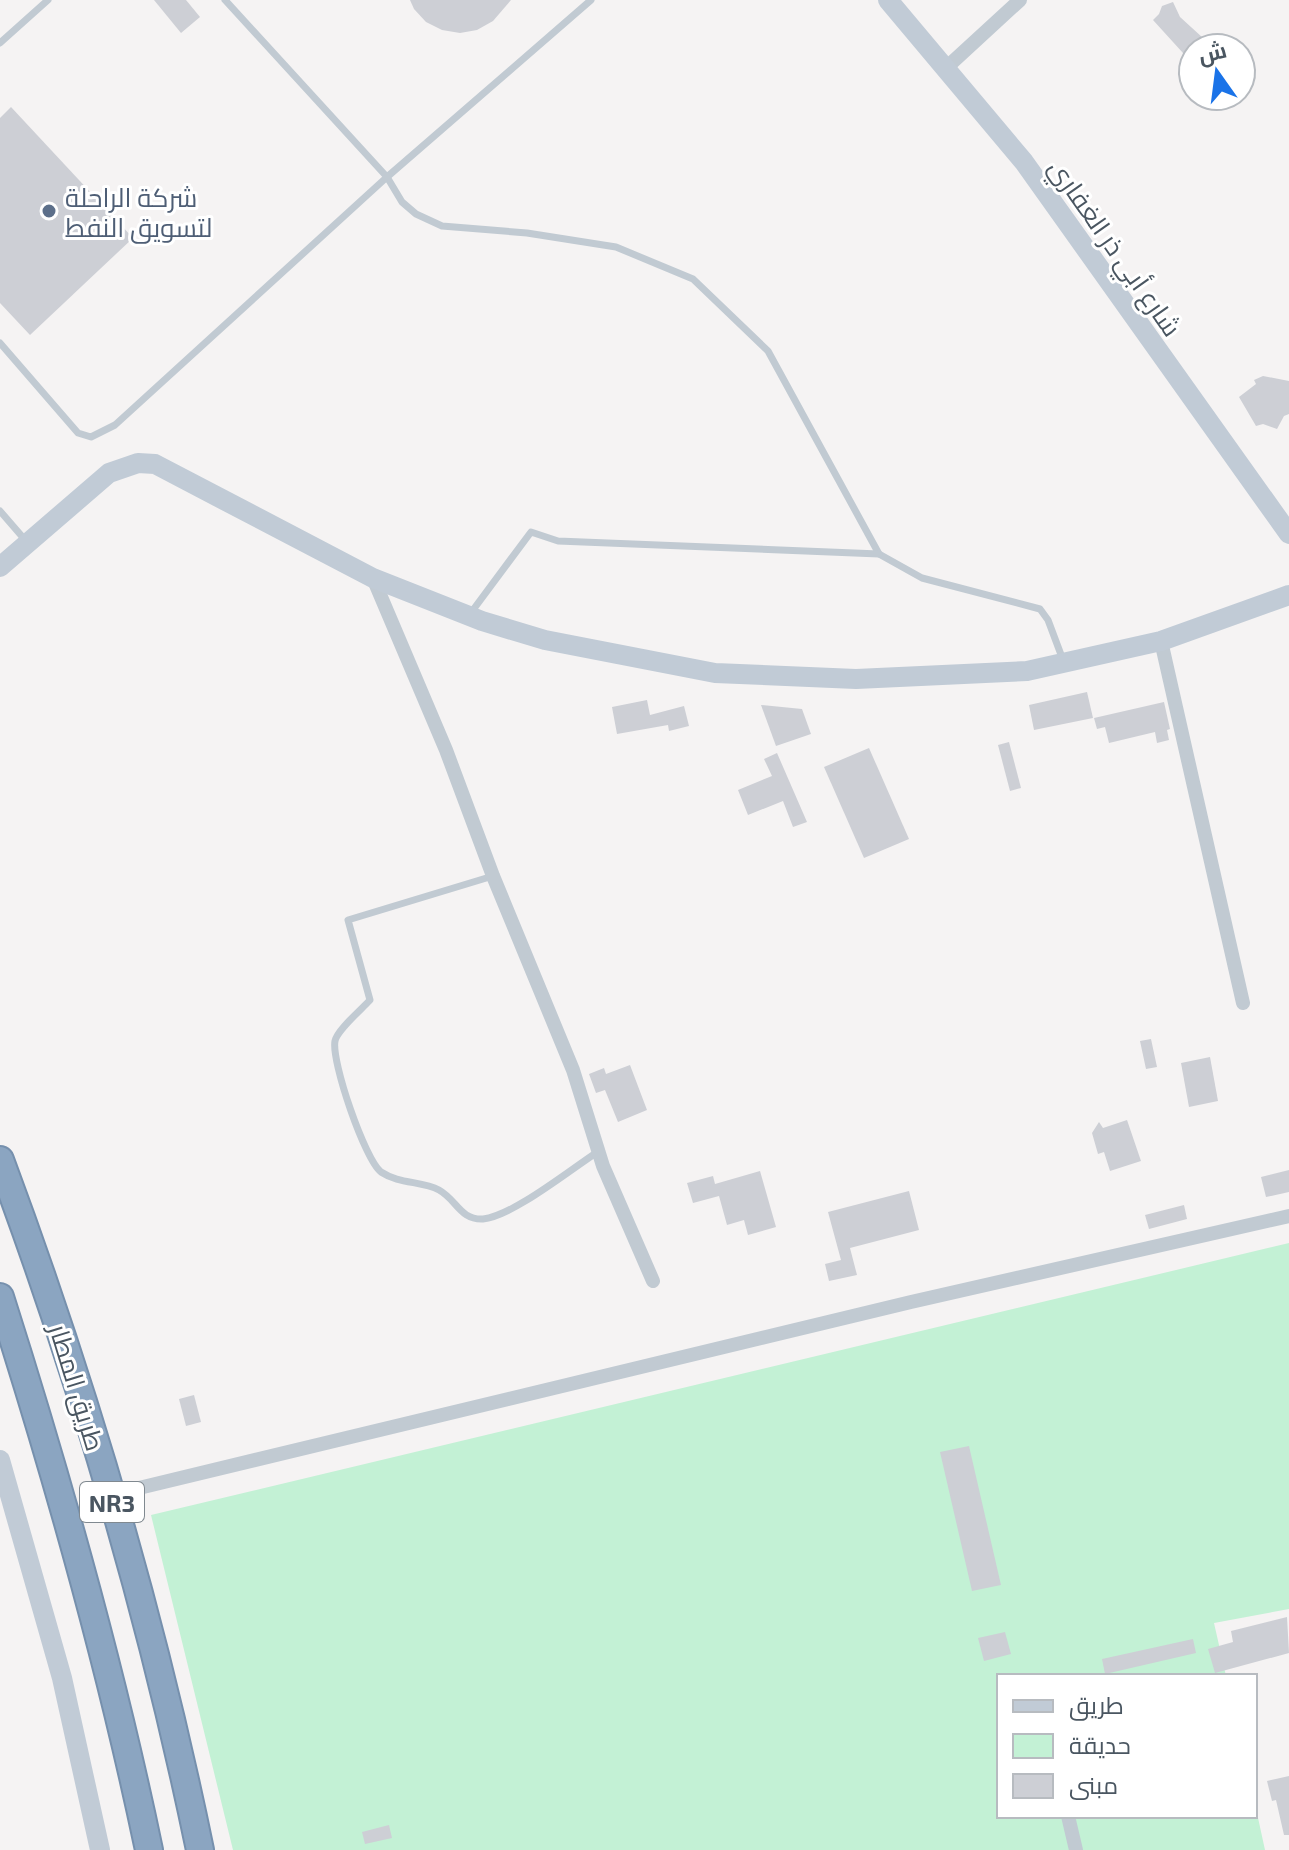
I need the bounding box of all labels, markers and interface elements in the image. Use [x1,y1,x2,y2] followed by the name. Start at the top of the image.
[1177,32,1257,112] north arrow
[1195,36,1229,70] text: ش
[1038,152,1189,346] street label: شارع أبي ذر الغفاري
[65,181,212,244] place label: شركة الراحلة لتسويق النفط
[40,202,58,220] marker: شركة الراحلة لتسويق النفط
[42,1318,112,1455] street label: طريق المطار
[80,1482,144,1522] road number: NR3
[997,1674,1257,1818] legend
[1069,1690,1124,1721] text: طريق
[1069,1730,1131,1759] text: حديقة
[1069,1770,1118,1800] text: مبنى

